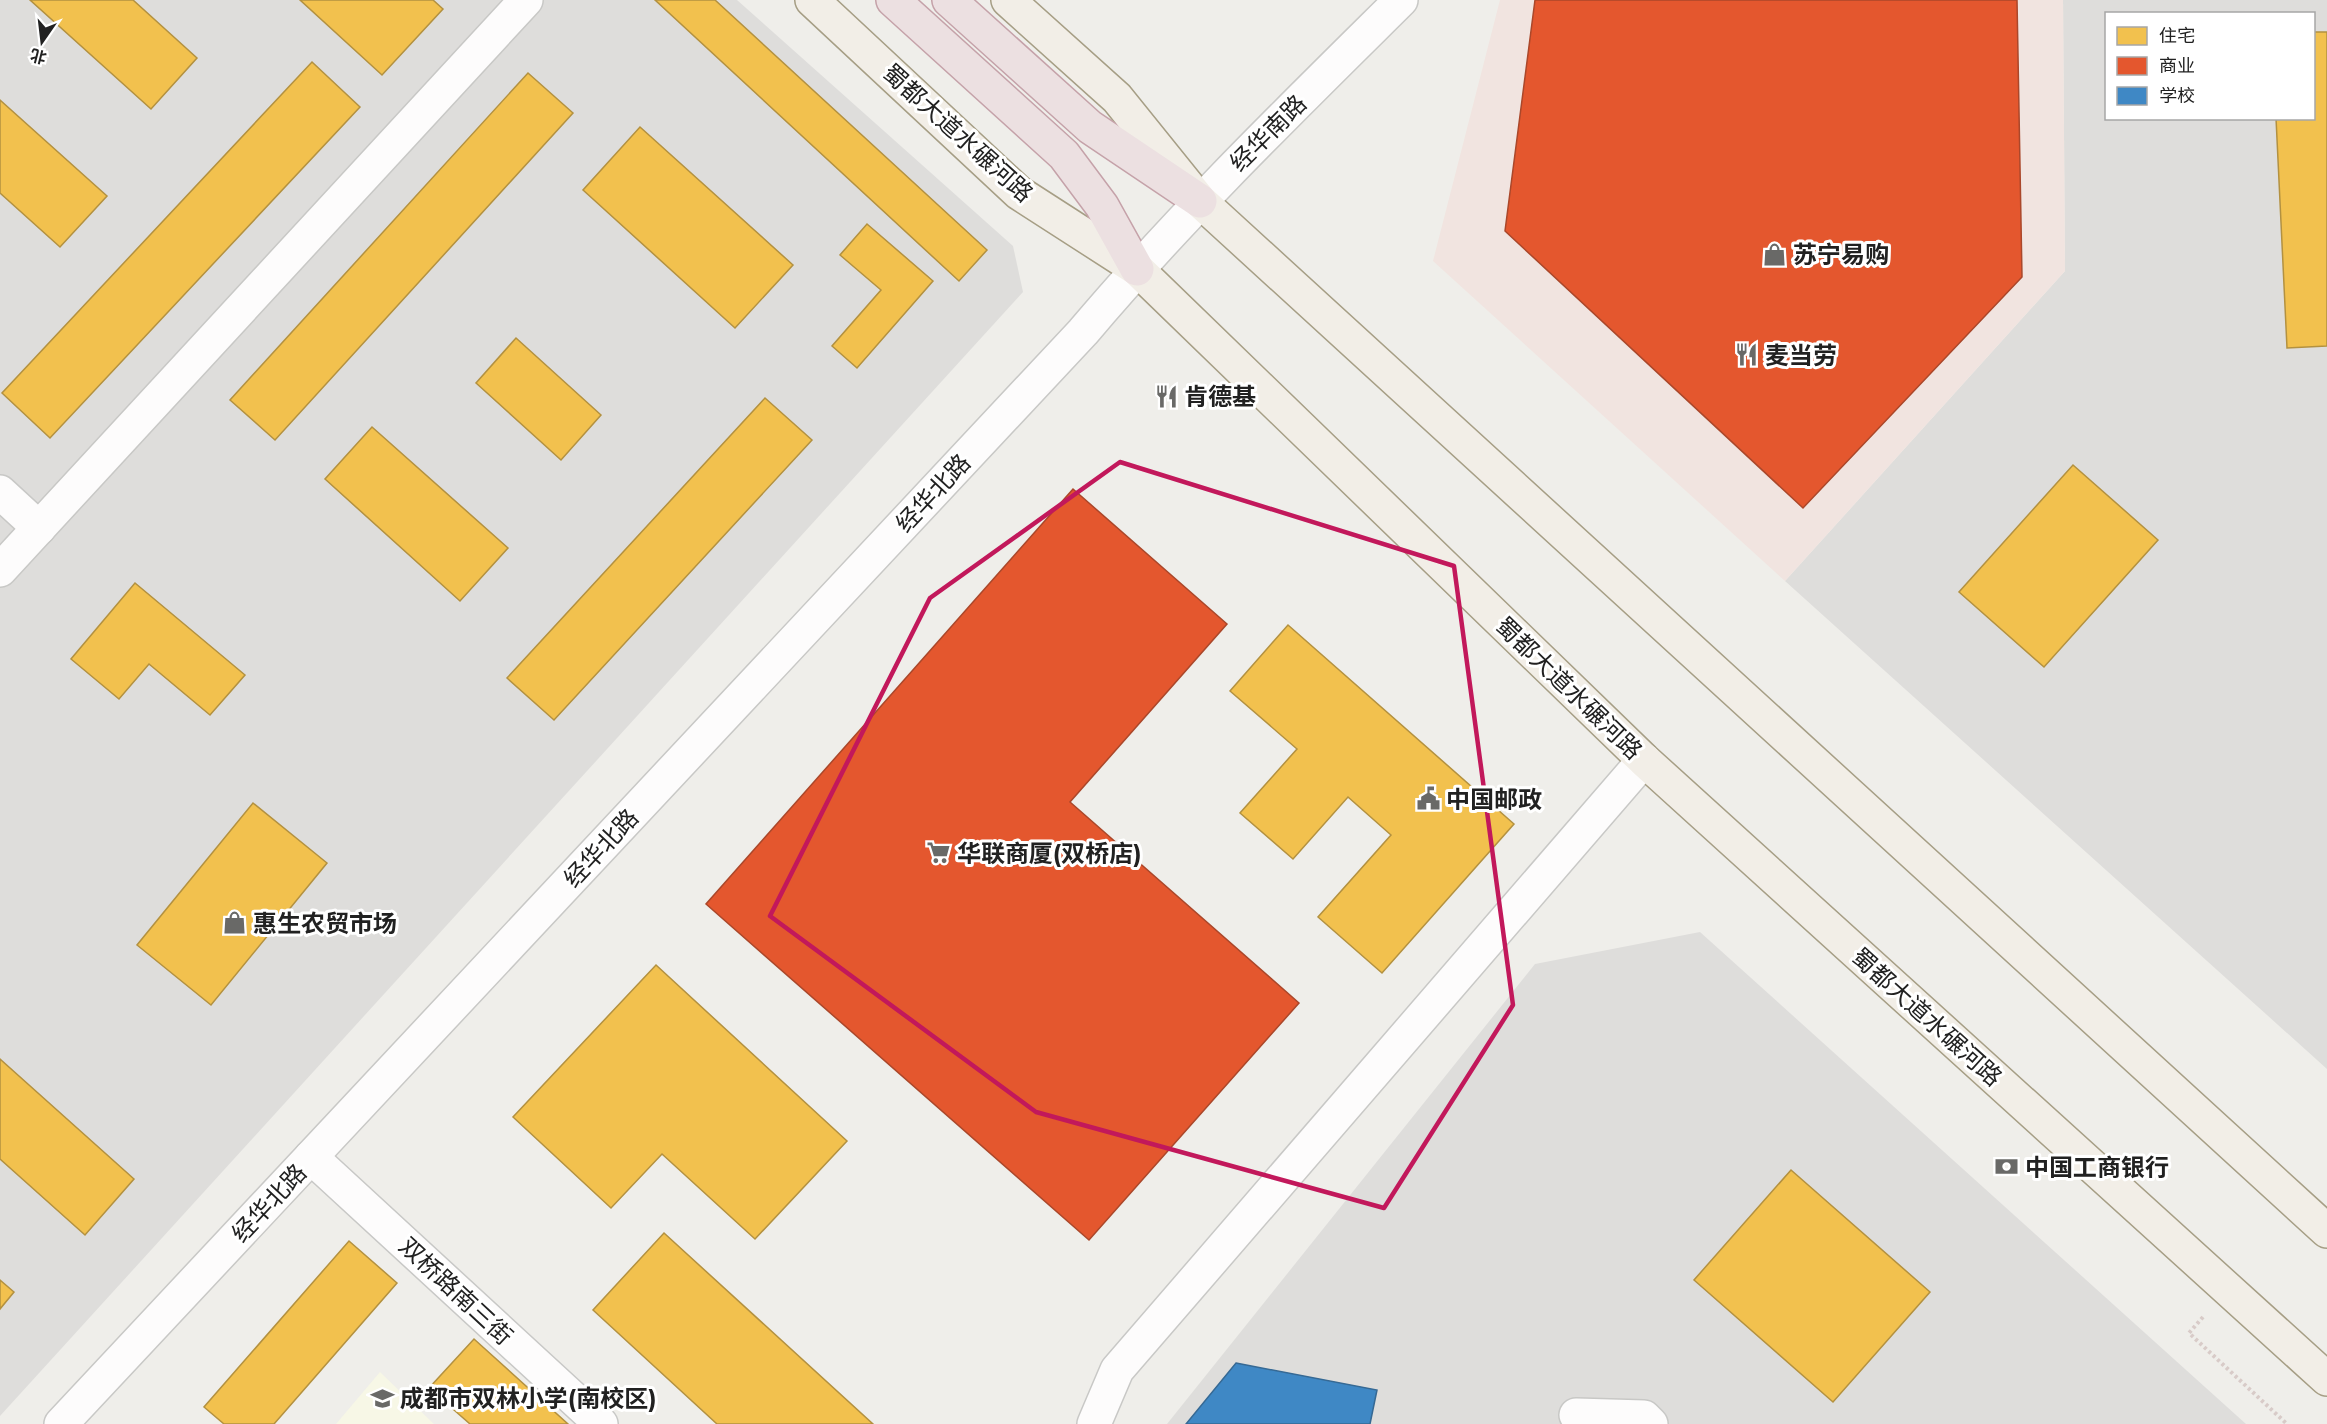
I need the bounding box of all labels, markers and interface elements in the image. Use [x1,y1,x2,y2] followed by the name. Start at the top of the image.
[12,12,72,72] north arrow
[2105,12,2315,120] legend
[2159,23,2195,49] text: 住宅
[28,43,49,69] text: 北
[2159,53,2195,79] text: 商业
[875,56,1041,210] street label: 蜀都大道水碾河路
[2159,83,2195,109] text: 学校
[1222,87,1314,179] street label: 经华南路
[1793,237,1889,272] place label: 苏宁易购
[1762,241,1788,267] shop icon: 苏宁易购
[1765,338,1837,373] place label: 麦当劳
[1734,342,1760,368] restaurant icon: 麦当劳
[1184,379,1256,414] place label: 肯德基
[1153,383,1179,409] restaurant icon: 肯德基
[887,446,979,540] street label: 经华北路
[1488,609,1650,767] street label: 蜀都大道水碾河路
[1446,782,1542,817] place label: 中国邮政
[1415,786,1441,812] public building icon: 中国邮政
[555,801,647,895] street label: 经华北路
[957,836,1141,871] place label: 华联商厦(双桥店)
[926,840,952,866] supermarket icon: 华联商厦(双桥店)
[253,906,397,941] place label: 惠生农贸市场
[222,910,248,936] shop icon: 惠生农贸市场
[1844,940,2010,1094] street label: 蜀都大道水碾河路
[2025,1150,2169,1185] place label: 中国工商银行
[1994,1154,2020,1180] bank icon: 中国工商银行
[223,1156,315,1250] street label: 经华北路
[391,1229,521,1353] street label: 双桥路南三街
[400,1381,656,1416] place label: 成都市双林小学(南校区)
[369,1385,395,1411] school or university icon: 成都市双林小学(南校区)

